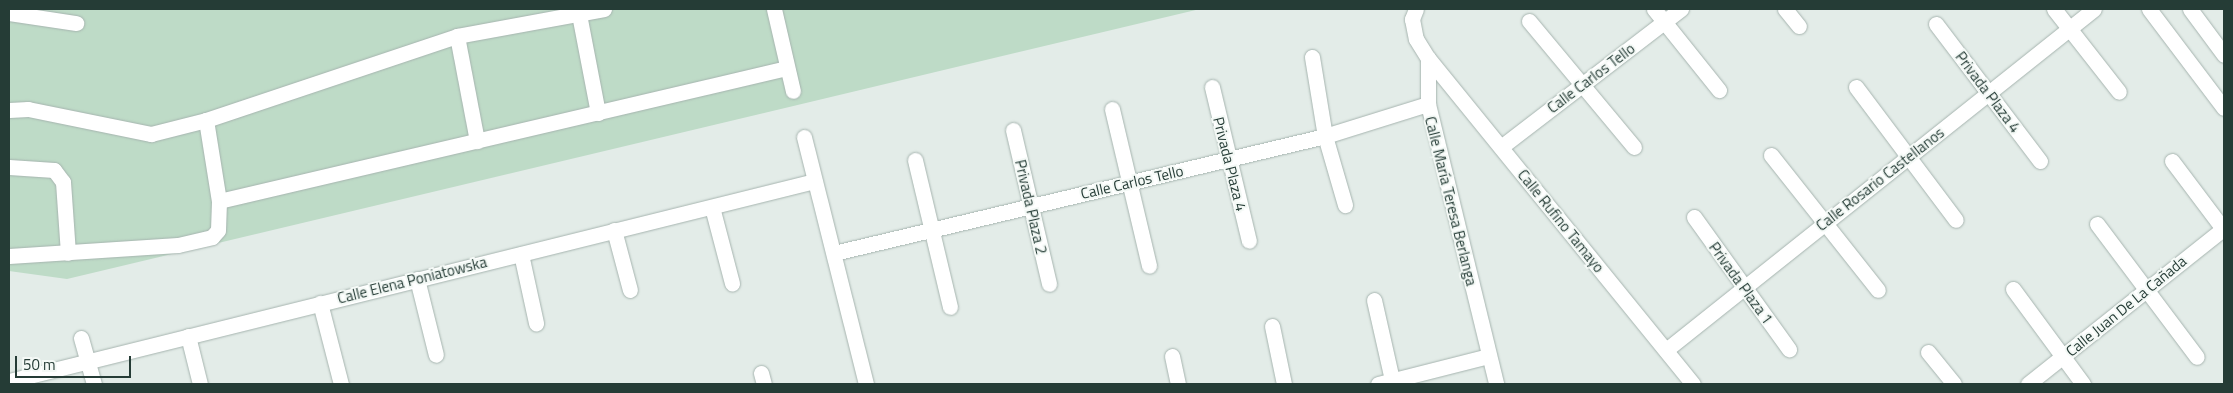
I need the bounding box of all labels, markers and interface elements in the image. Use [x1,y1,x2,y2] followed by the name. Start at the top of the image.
[1544,39,1638,117] street label: Calle Carlos Tello
[1952,48,2024,136] street label: Privada Plaza 4
[1210,115,1250,213] street label: Privada Plaza 4
[1421,115,1481,287] street label: Calle María Teresa Berlanga
[1812,123,1948,235] street label: Calle Rosario Castellanos
[1011,158,1051,256] street label: Privada Plaza 2
[1079,161,1185,203] street label: Calle Carlos Tello
[1514,166,1608,276] street label: Calle Rufino Tamayo
[1705,239,1777,327] street label: Privada Plaza 1
[2062,252,2190,360] street label: Calle Juan De La Cañada
[335,253,489,307] street label: Calle Elena Poniatowska
[18,346,134,378] scale bar
[23,353,56,376] text: 50 m

